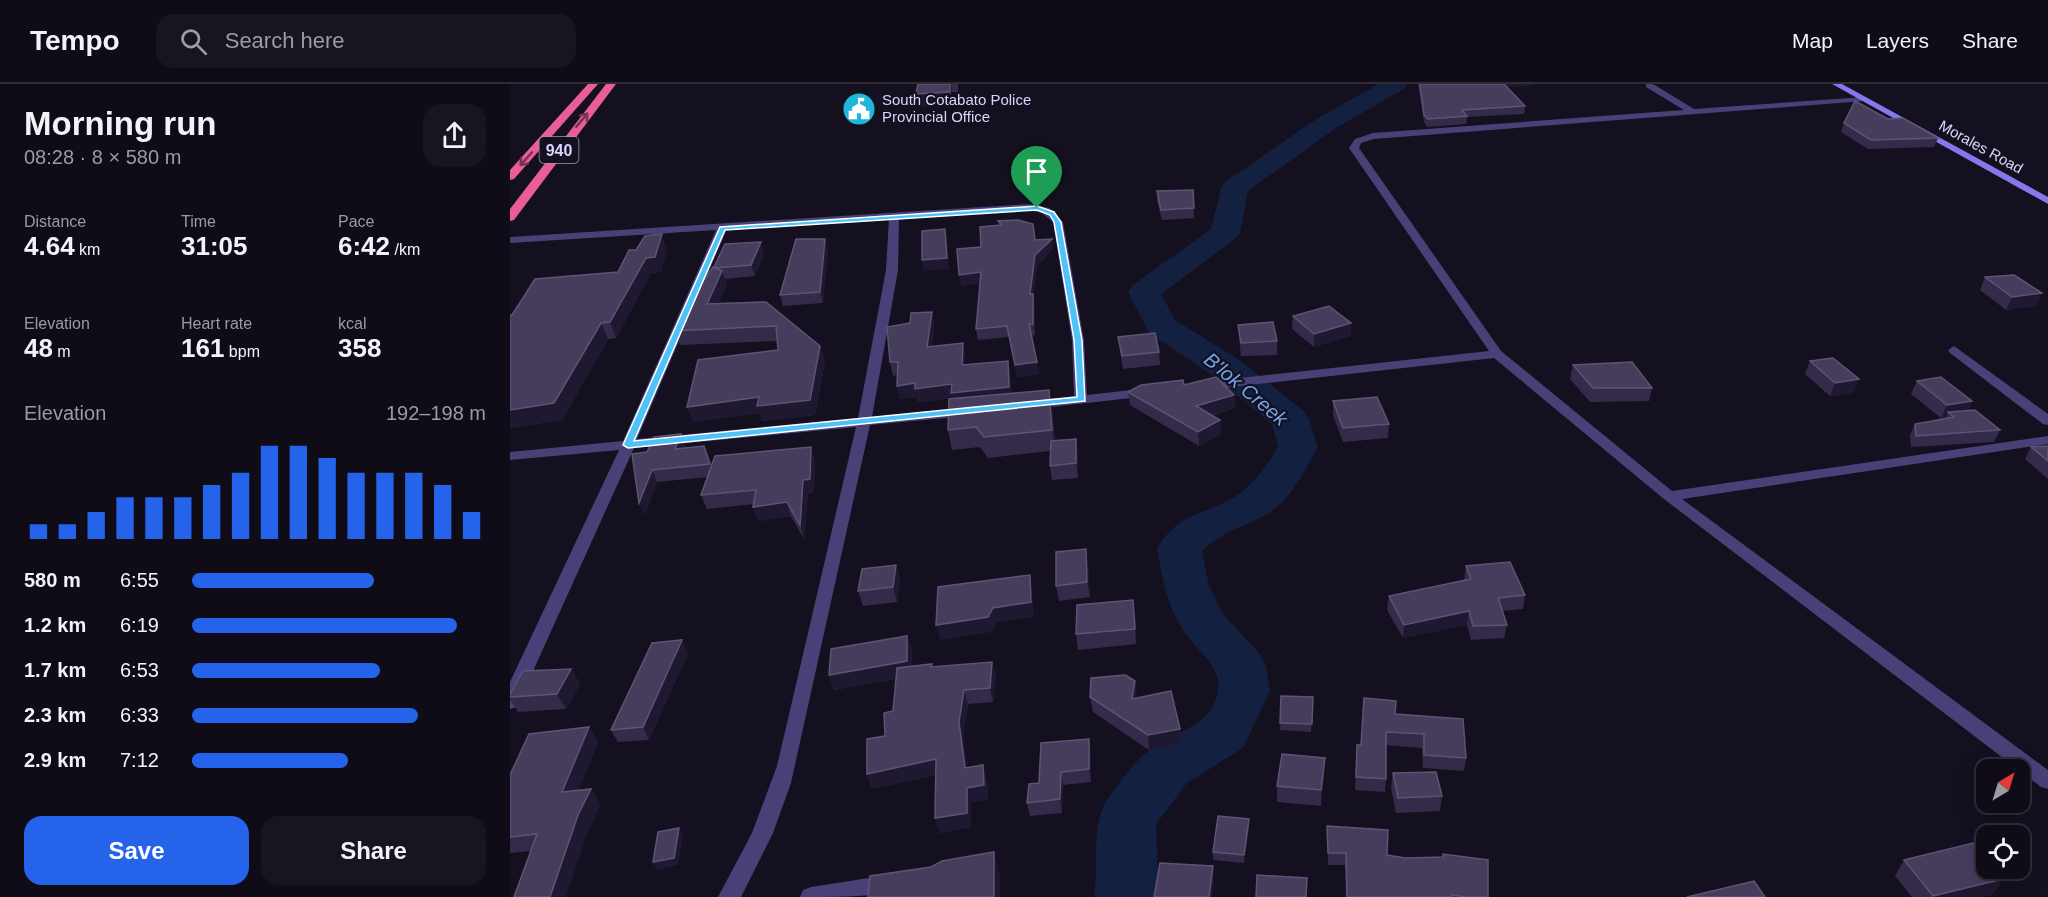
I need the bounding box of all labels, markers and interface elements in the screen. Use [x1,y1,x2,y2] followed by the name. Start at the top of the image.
[156,14,576,68] search box
[30,25,120,56] text: Tempo
[177,25,210,58] icon: search
[225,28,345,53] text: Search here
[1792,29,1833,52] text: Map
[1866,29,1929,52] text: Layers
[1962,29,2018,52] text: Share
[841,91,877,127] public building icon: South Cotabato Police Provincial Office
[882,91,1031,125] place label: South Cotabato Police Provincial Office
[423,104,486,167] button: share
[24,105,216,142] text: Morning run
[576,112,589,128] one-way arrow
[1936,116,2026,177] street label: Morales Road
[539,137,578,163] road number: 940
[24,146,181,168] text: 08:28 · 8 × 580 m
[1011,146,1062,208] pin
[519,151,533,166] one-way arrow
[1020,155,1053,188] icon: arrive
[24,213,86,230] text: Distance
[181,213,216,230] text: Time
[338,213,374,230] text: Pace
[24,231,75,261] text: 4.64
[181,231,248,261] text: 31:05
[338,231,390,261] text: 6:42
[75,241,100,258] text: km
[390,241,420,258] text: /km
[24,315,90,332] text: Elevation
[181,315,252,332] text: Heart rate
[338,315,366,332] text: kcal
[24,333,53,363] text: 48
[181,333,224,363] text: 161
[338,333,381,363] text: 358
[53,343,71,360] text: m
[224,343,260,360] text: bpm
[1200,348,1293,431] water label: B'lok Creek
[24,402,106,424] text: Elevation
[386,402,486,424] text: 192–198 m
[24,569,81,591] text: 580 m
[120,569,159,591] text: 6:55
[24,614,86,636] text: 1.2 km
[120,614,159,636] text: 6:19
[24,659,86,681] text: 1.7 km
[120,659,159,681] text: 6:53
[24,704,86,726] text: 2.3 km
[120,704,159,726] text: 6:33
[24,749,86,771] text: 2.9 km
[120,749,159,771] text: 7:12
[1976,759,2030,813] north arrow
[1976,759,2030,879] map controls
[24,816,249,885] button: Save
[261,816,486,885] button: Share
[1976,825,2030,879] button: locate

